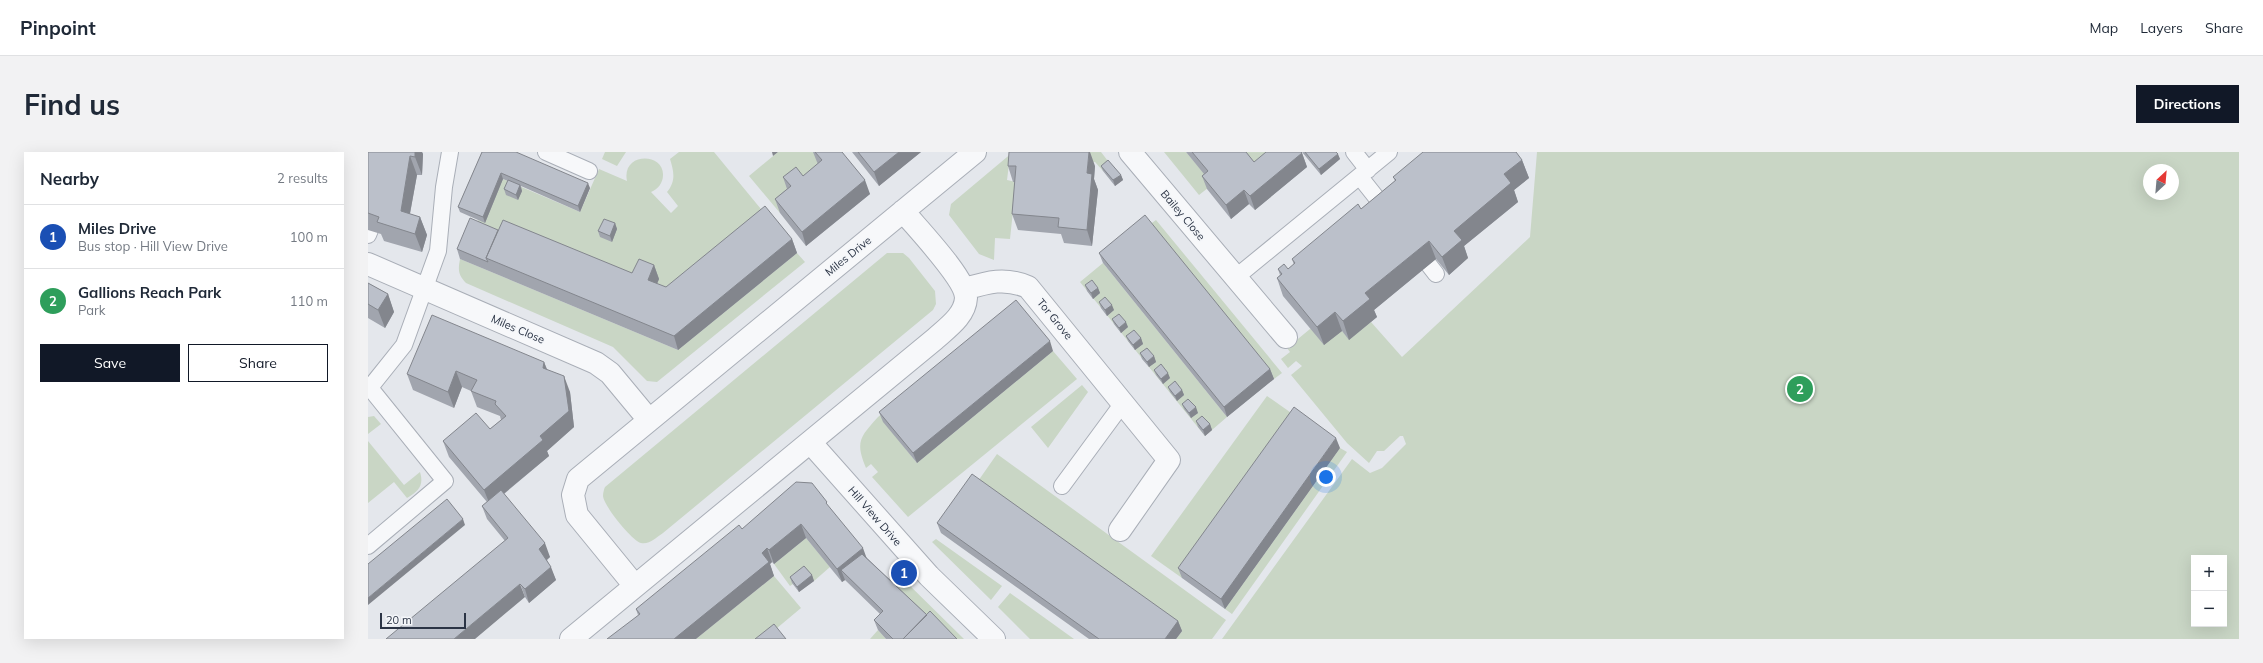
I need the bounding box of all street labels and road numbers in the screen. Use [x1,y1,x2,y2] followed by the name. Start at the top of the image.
[1158,187,1208,243] street label: Bailey Close
[822,233,874,279] street label: Miles Drive
[1034,296,1076,342] street label: Tor Grove
[489,311,547,347] street label: Miles Close
[845,483,905,549] street label: Hill View Drive

